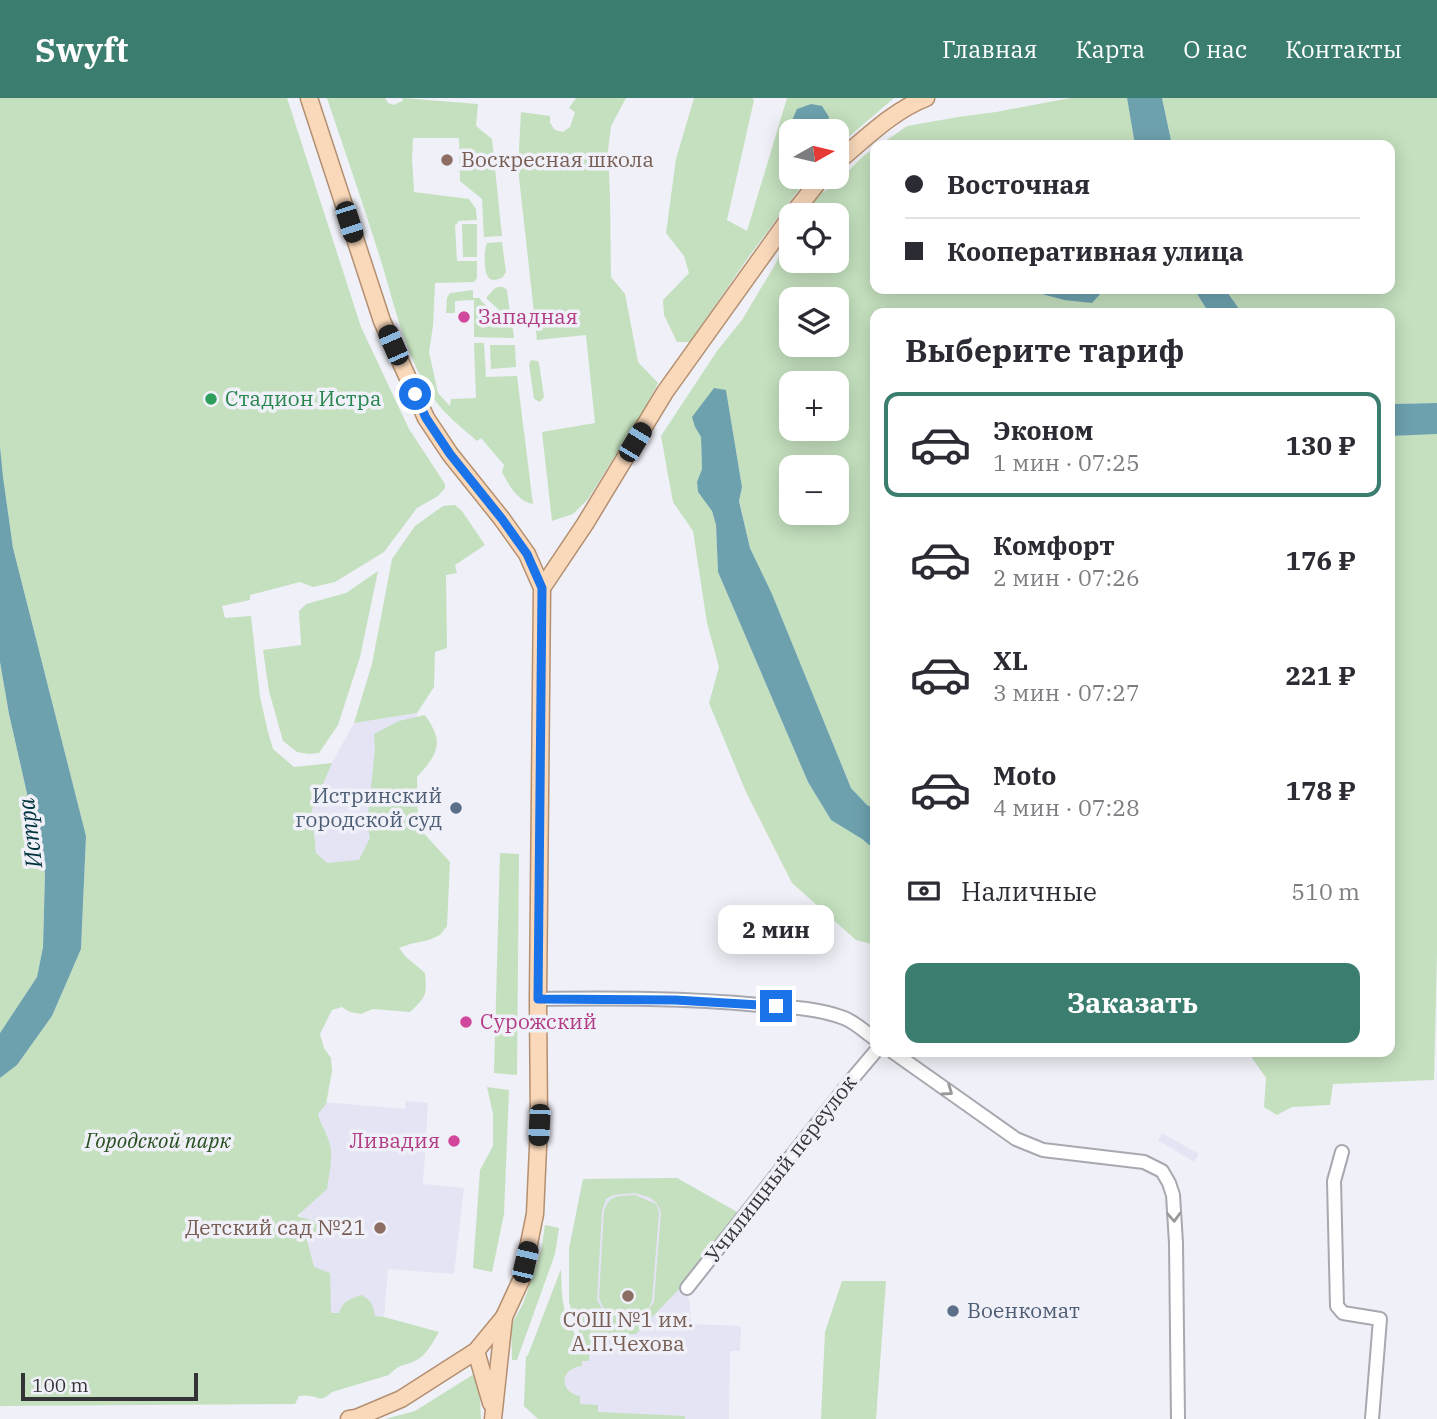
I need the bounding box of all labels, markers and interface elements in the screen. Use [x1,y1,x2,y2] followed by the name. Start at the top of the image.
[35,28,128,71] text: Swyft
[942,33,1038,65] text: Главная
[1076,33,1145,65] text: Карта
[1183,33,1247,65] text: О нас
[1285,33,1402,65] text: Контакты
[779,119,849,189] north arrow
[779,119,849,525] map controls
[461,145,654,173] place label: Воскресная школа
[439,152,455,168] marker: Воскресная школа
[947,167,1090,201] text: Восточная
[333,199,366,245] car
[779,203,849,273] button: locate
[947,234,1244,268] text: Кооперативная улица
[779,287,849,357] button: layers
[478,302,578,330] place label: Западная
[456,309,472,325] marker: Западная
[375,322,412,368] car
[905,329,1185,371] text: Выберите тариф
[779,371,849,441] button: +
[399,378,431,410] route start
[225,384,381,412] place label: Стадион Истра
[203,391,219,407] marker: Стадион Истра
[909,413,972,476] icon: car
[993,413,1094,447] text: Эконом
[616,419,655,465] car
[1285,428,1356,462] text: 130 ₽
[993,447,1140,477] text: 1 мин · 07:25
[779,455,849,525] button: −
[909,528,972,591] icon: car
[993,528,1115,562] text: Комфорт
[1285,543,1356,577] text: 176 ₽
[993,562,1140,592] text: 2 мин · 07:26
[909,643,972,706] icon: car
[993,643,1028,677] text: XL
[1285,658,1356,692] text: 221 ₽
[993,677,1140,707] text: 3 мин · 07:27
[909,758,972,821] icon: car
[993,758,1056,792] text: Moto
[1285,773,1356,807] text: 178 ₽
[295,781,442,833] place label: Истринский городской суд
[993,792,1140,822] text: 4 мин · 07:28
[10,796,48,871] water label: Истра
[448,800,464,816] marker: Истринский городской суд
[905,872,943,910] icon: cash
[961,874,1097,908] text: Наличные
[1291,876,1360,906] text: 510 m
[718,904,834,954] callout: 2 мин
[742,914,810,944] text: 2 мин
[905,963,1360,1043] button: Заказать
[760,990,792,1022] route end
[480,1007,597,1035] place label: Сурожский
[458,1014,474,1030] marker: Сурожский
[698,1069,862,1268] street label: Училищный переулок
[940,1083,953,1095] one-way arrow
[528,1103,551,1147] car
[84,1126,231,1154] park label: Городской парк
[350,1126,440,1154] place label: Ливадия
[446,1133,462,1149] marker: Ливадия
[1167,1212,1182,1223] one-way arrow
[185,1213,366,1241] place label: Детский сад №21
[372,1220,388,1236] marker: Детский сад №21
[511,1239,540,1285] car
[620,1288,636,1304] marker: СОШ №1 им. А.П.Чехова
[967,1296,1080,1324] place label: Военкомат
[945,1303,961,1319] marker: Военкомат
[563,1305,693,1357] place label: СОШ №1 им. А.П.Чехова
[21,1370,198,1402] scale bar
[32,1373,89,1397] text: 100 m

